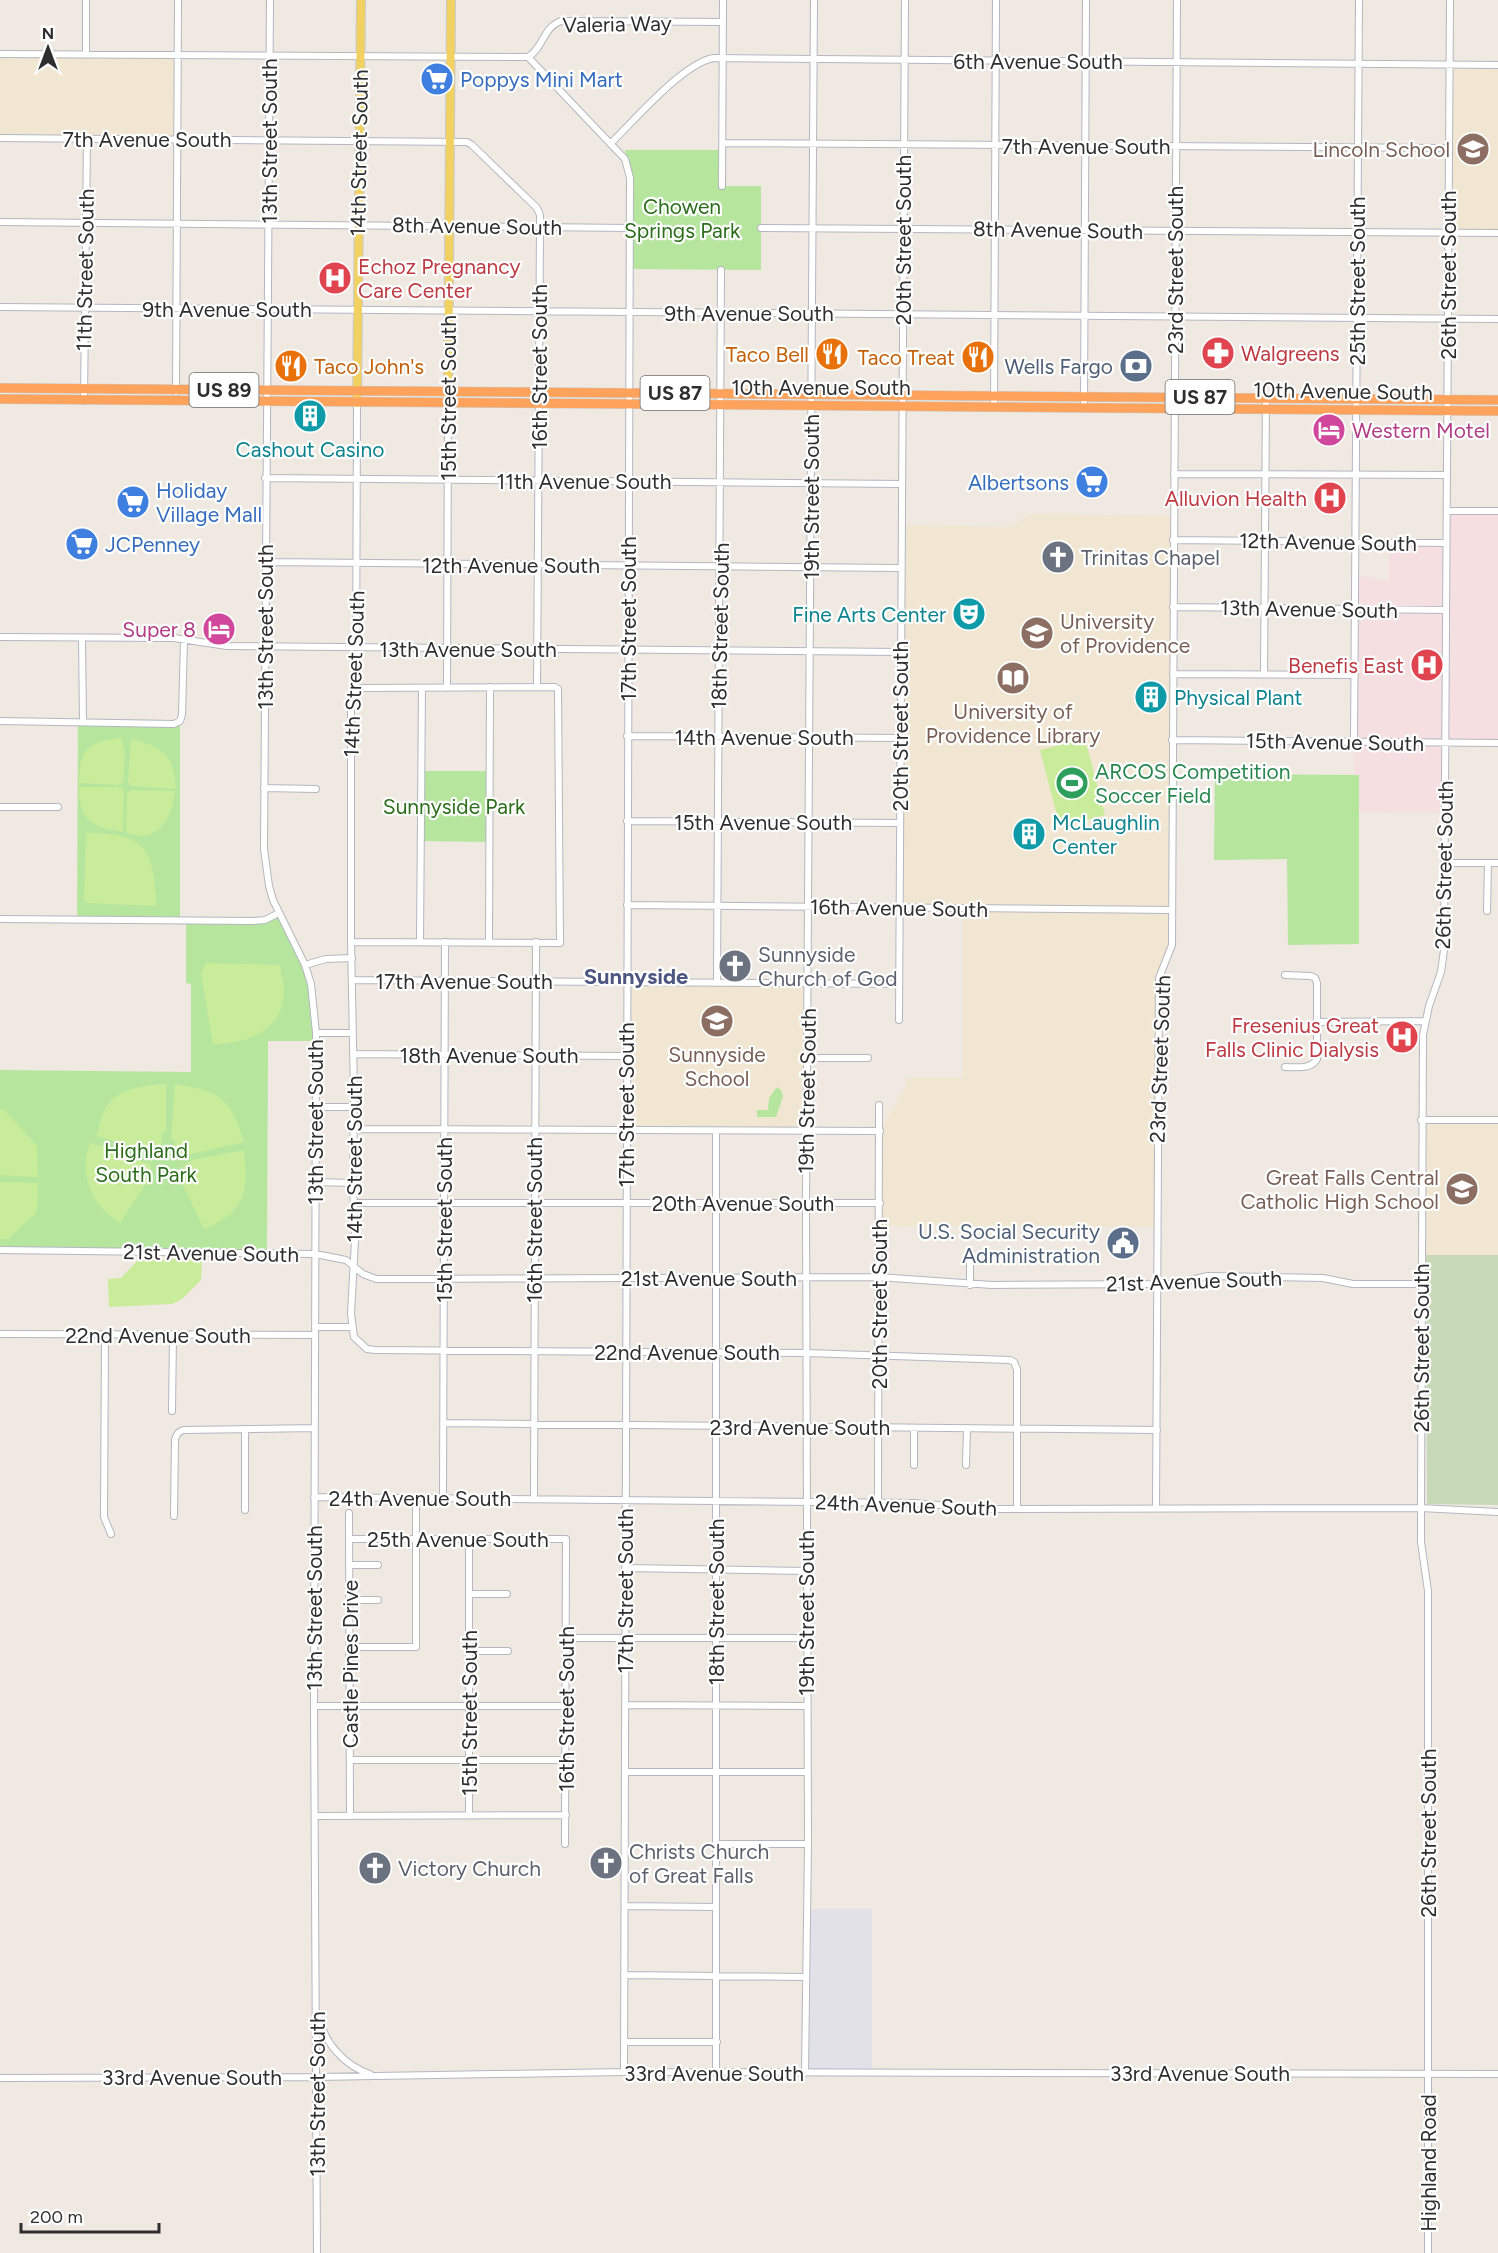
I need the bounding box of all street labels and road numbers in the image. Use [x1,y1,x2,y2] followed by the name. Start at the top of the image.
[562,11,672,37] street label: Valeria Way
[953,49,1123,74] street label: 6th Avenue South
[257,58,282,224] street label: 13th Street South
[345,69,373,237] street label: 14th Street South
[63,127,231,152] street label: 7th Avenue South
[1002,134,1170,159] street label: 7th Avenue South
[891,155,916,325] street label: 20th Street South
[1163,186,1188,354] street label: 23rd Street South
[71,188,99,352] street label: 11th Street South
[1436,191,1461,359] street label: 26th Street South
[1345,196,1370,366] street label: 25th Street South
[392,212,562,240] street label: 8th Avenue South
[973,216,1143,244] street label: 8th Avenue South
[527,284,552,450] street label: 16th Street South
[142,297,312,322] street label: 9th Avenue South
[664,301,834,326] street label: 9th Avenue South
[436,315,461,481] street label: 15th Street South
[190,373,258,407] road number: US 89
[731,375,911,400] street label: 10th Avenue South
[640,376,710,410] road number: US 87
[1253,377,1433,405] street label: 10th Avenue South
[1166,380,1234,414] road number: US 87
[799,414,824,580] street label: 19th Street South
[497,469,671,494] street label: 11th Avenue South
[1239,528,1417,556] street label: 12th Avenue South
[616,536,641,702] street label: 17th Street South
[706,542,734,710] street label: 18th Street South
[253,544,278,710] street label: 13th Street South
[422,553,600,578] street label: 12th Avenue South
[339,590,369,758] street label: 14th Street South
[1220,595,1398,623] street label: 13th Avenue South
[379,637,557,662] street label: 13th Avenue South
[888,641,913,811] street label: 20th Street South
[674,725,854,750] street label: 14th Avenue South
[1246,728,1424,756] street label: 15th Avenue South
[1430,780,1458,950] street label: 26th Street South
[674,810,852,835] street label: 15th Avenue South
[810,894,988,922] street label: 16th Avenue South
[375,969,553,994] street label: 17th Avenue South
[1145,975,1175,1143] street label: 23rd Street South
[793,1008,821,1174] street label: 19th Street South
[614,1022,639,1188] street label: 17th Street South
[303,1039,328,1205] street label: 13th Street South
[399,1043,579,1068] street label: 18th Avenue South
[342,1076,367,1243] street label: 14th Street South
[432,1137,457,1303] street label: 15th Street South
[522,1137,547,1303] street label: 16th Street South
[652,1191,834,1216] street label: 20th Avenue South
[867,1219,892,1389] street label: 20th Street South
[123,1239,299,1267] street label: 21st Avenue South
[1409,1264,1434,1432] street label: 26th Street South
[1106,1265,1282,1297] street label: 21st Avenue South
[621,1266,797,1291] street label: 21st Avenue South
[65,1323,251,1348] street label: 22nd Avenue South
[594,1340,780,1365] street label: 22nd Avenue South
[710,1415,890,1440] street label: 23rd Avenue South
[329,1486,511,1511] street label: 24th Avenue South
[814,1489,998,1521] street label: 24th Avenue South
[613,1508,638,1674] street label: 17th Street South
[704,1519,729,1685] street label: 18th Street South
[302,1525,327,1691] street label: 13th Street South
[367,1527,549,1552] street label: 25th Avenue South
[794,1530,819,1696] street label: 19th Street South
[338,1580,363,1748] street label: Castle Pines Drive
[554,1626,579,1792] street label: 16th Street South
[457,1630,482,1796] street label: 15th Street South
[1416,1749,1441,1917] street label: 26th Street South
[305,2011,330,2177] street label: 13th Street South
[624,2061,804,2086] street label: 33rd Avenue South
[1110,2061,1290,2086] street label: 33rd Avenue South
[102,2065,282,2090] street label: 33rd Avenue South
[1416,2094,1441,2232] street label: Highland Road

